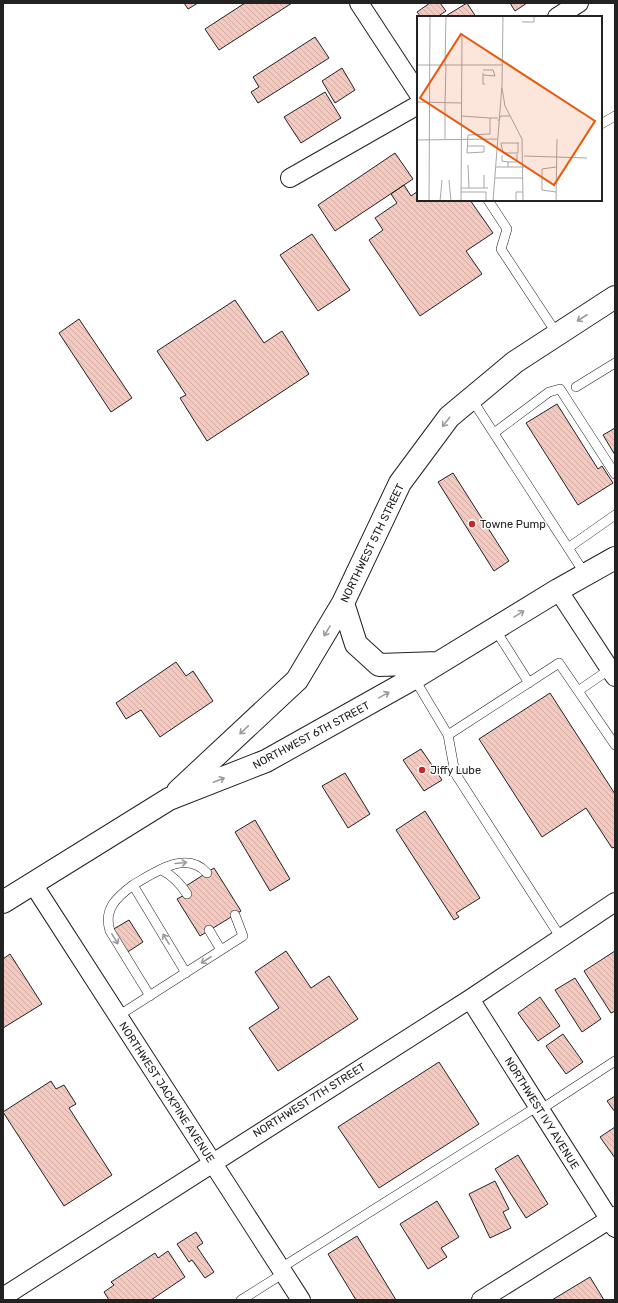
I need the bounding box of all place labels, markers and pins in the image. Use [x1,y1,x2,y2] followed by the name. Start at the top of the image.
[480,518,546,531] place label: Towne Pump
[467,519,477,529] marker: Towne Pump
[430,764,481,777] place label: Jiffy Lube
[417,765,427,775] marker: Jiffy Lube

